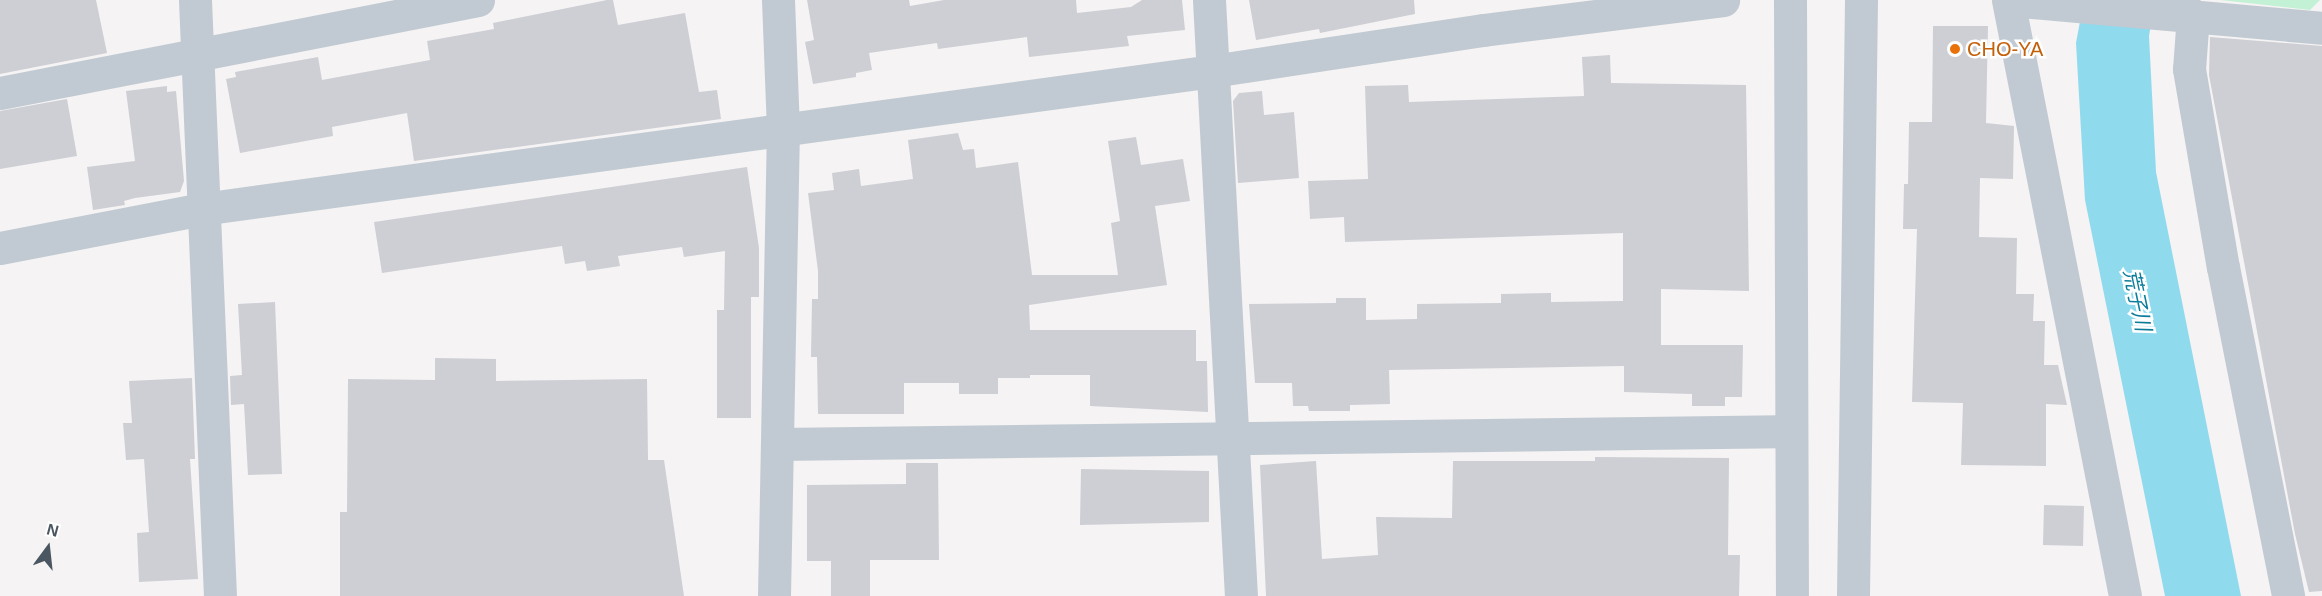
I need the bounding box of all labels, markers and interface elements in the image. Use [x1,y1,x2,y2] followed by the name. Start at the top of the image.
[1967,37,2043,61] place label: CHO-YA
[1948,42,1962,56] marker: CHO-YA
[2118,267,2156,333] water label: 荒子川
[18,518,78,578] north arrow
[45,520,61,540] text: N

